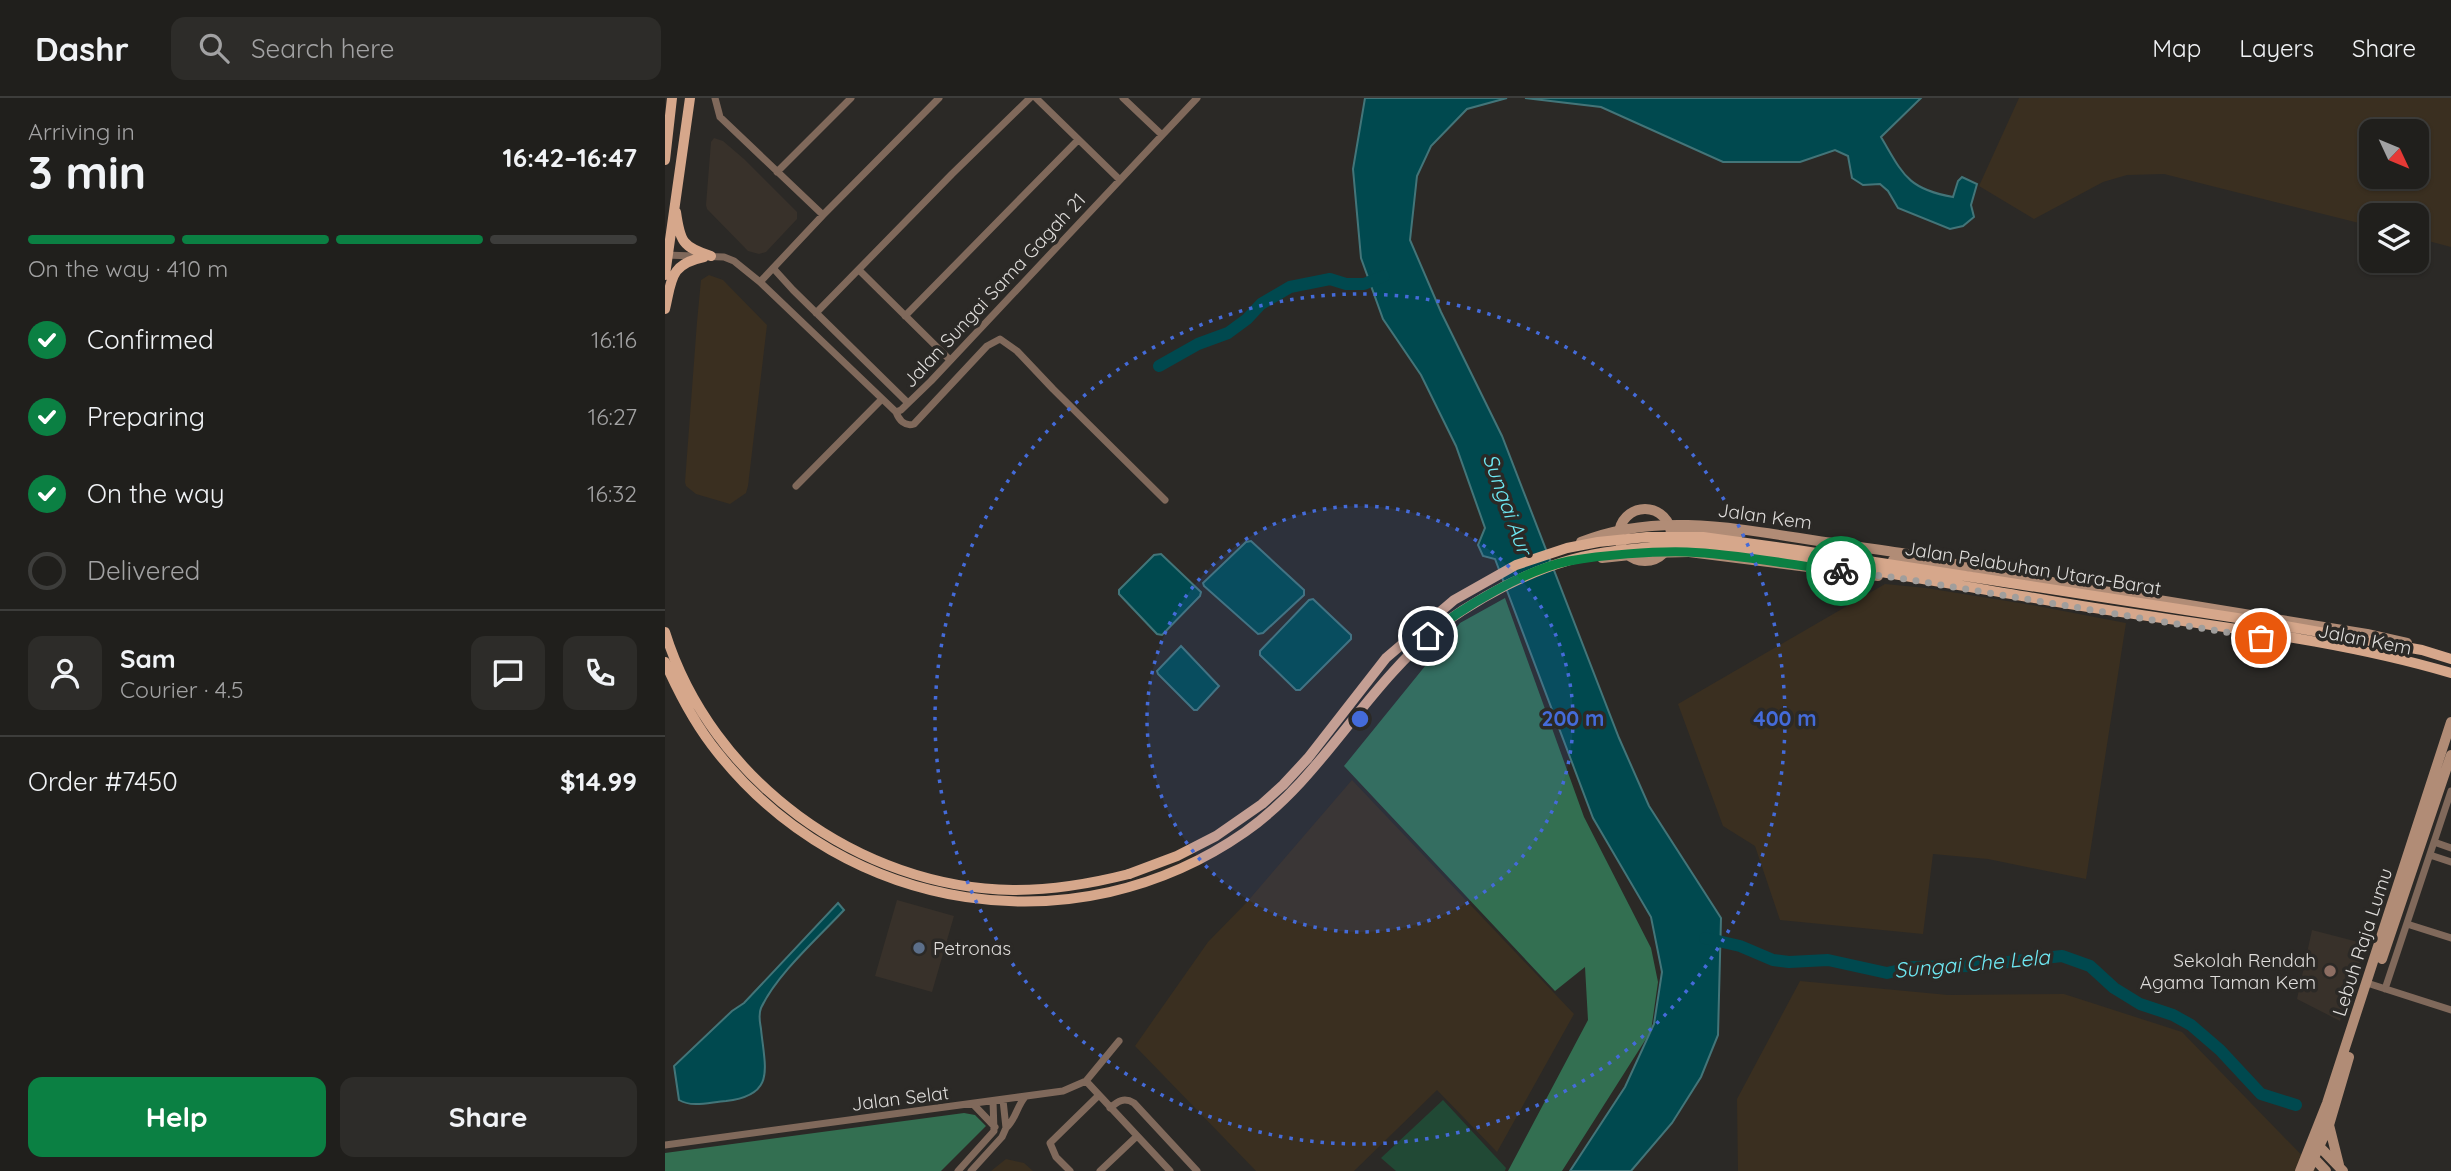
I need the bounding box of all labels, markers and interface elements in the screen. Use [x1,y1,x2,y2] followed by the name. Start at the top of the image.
[171,17,661,80] search box
[35,28,129,69] text: Dashr
[195,29,233,67] icon: search
[251,32,394,65] text: Search here
[2152,33,2201,63] text: Map
[2239,33,2314,63] text: Layers
[2352,33,2416,63] text: Share
[28,117,135,146] text: Arriving in
[2359,119,2429,189] north arrow
[2359,119,2429,273] map controls
[503,141,637,174] text: 16:42–16:47
[28,143,146,201] text: 3 min
[897,188,1091,392] street label: Jalan Sungai Sama Gagah 21
[2359,203,2429,273] button: layers
[28,254,228,283] text: On the way · 410 m
[28,321,66,359] icon: check
[87,323,214,356] text: Confirmed
[591,325,637,354] text: 16:16
[28,398,66,436] icon: check
[87,400,205,433] text: Preparing
[588,402,637,431] text: 16:27
[1478,450,1539,560] water label: Sungai Aur
[28,475,66,513] icon: check
[87,477,225,510] text: On the way
[587,479,637,508] text: 16:32
[1716,498,1814,534] street label: Jalan Kem
[1806,536,1876,606] courier
[1903,536,2163,600] street label: Jalan Pelabuhan Utara-Barat
[1822,552,1860,590] icon: bike
[87,554,200,587] text: Delivered
[1398,606,1458,666] pin
[2231,608,2291,668] pin
[1409,617,1447,655] icon: home
[2316,618,2414,660] street label: Jalan Kem
[2242,619,2280,657] icon: bag
[28,636,102,710] button: person
[471,636,545,710] button: chat
[563,636,637,710] button: phone
[120,642,176,675] text: Sam
[120,675,244,704] text: Courier · 4.5
[1542,705,1604,731] text: 200 m
[1753,705,1817,731] text: 400 m
[1348,707,1372,731] centre of rings
[28,765,178,798] text: Order #7450
[560,765,637,798] text: $14.99
[2327,865,2397,1019] street label: Lebuh Raja Lumu
[933,936,1011,960] place label: Petronas
[911,940,927,956] marker: Petronas
[1893,943,2052,983] water label: Sungai Che Lela
[2140,948,2316,994] place label: Sekolah Rendah Agama Taman Kem
[2322,963,2338,979] marker: Sekolah Rendah Agama Taman Kem
[28,1077,326,1157] button: Help
[340,1077,637,1157] button: Share
[850,1080,950,1116] street label: Jalan Selat

